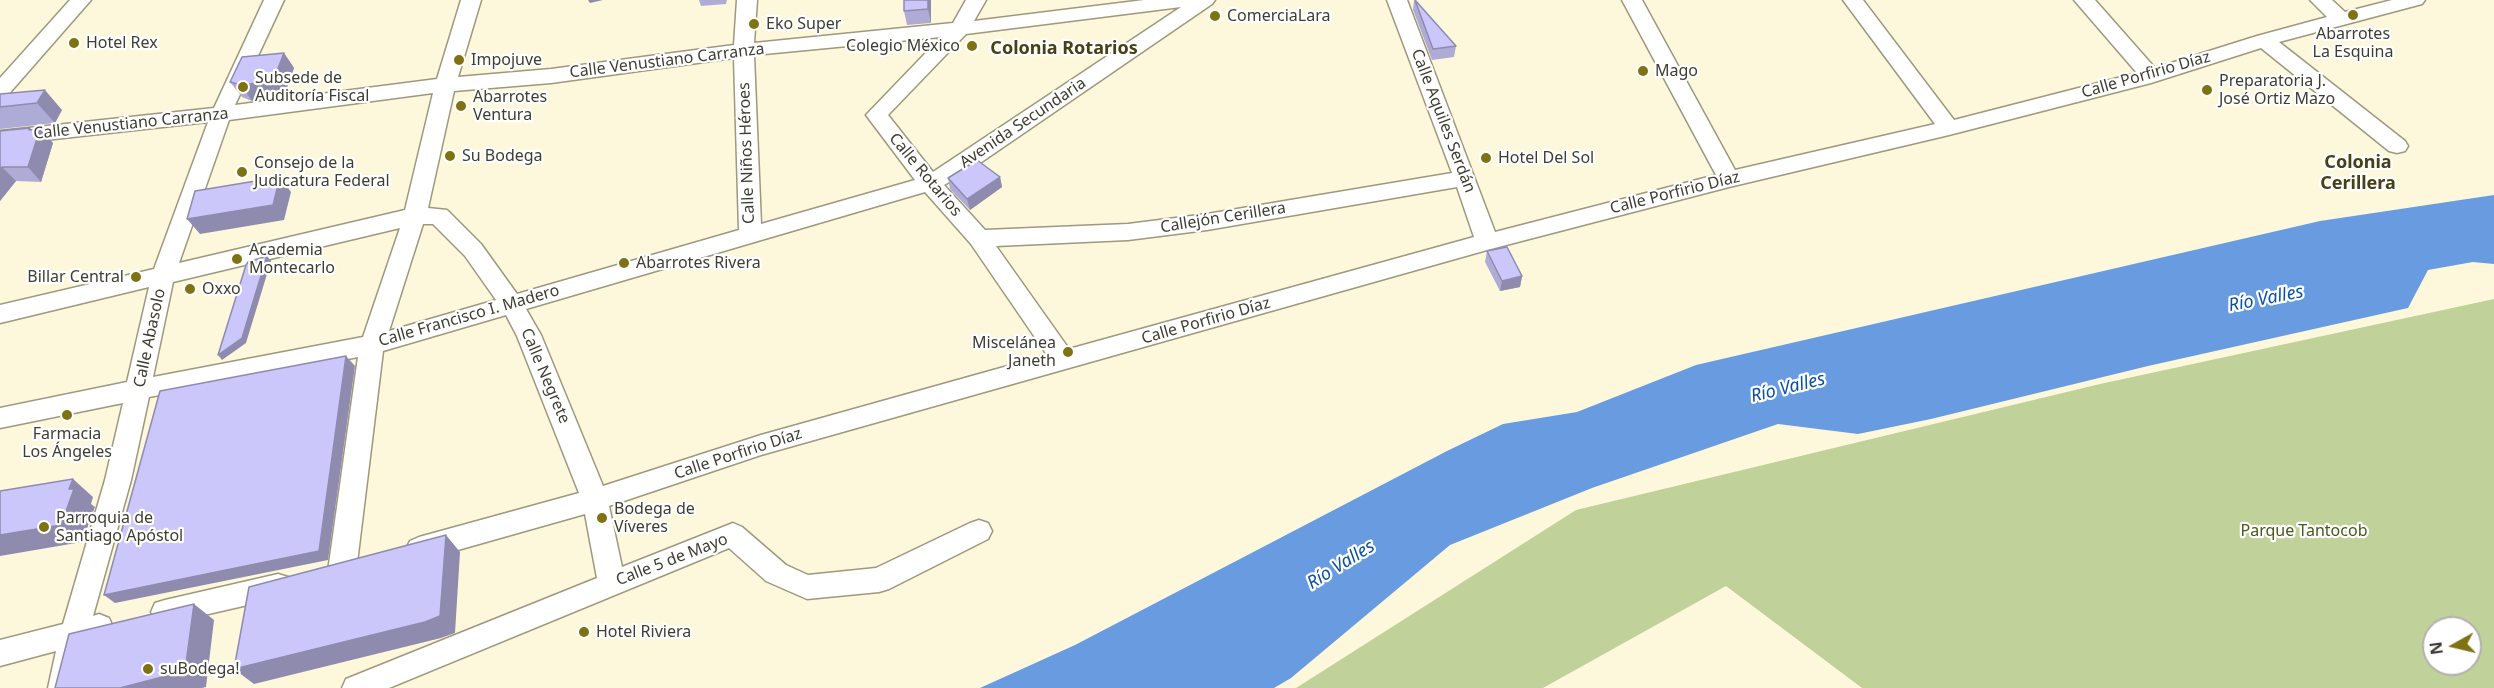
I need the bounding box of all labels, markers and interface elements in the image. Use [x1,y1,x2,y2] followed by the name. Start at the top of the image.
[1227,6,1330,26] place label: ComerciaLara
[2346,8,2360,22] marker: Abarrotes La Esquina
[1208,9,1222,23] marker: ComerciaLara
[766,14,841,34] place label: Eko Super
[747,17,761,31] marker: Eko Super
[2313,24,2393,62] place label: Abarrotes La Esquina
[86,33,158,53] place label: Hotel Rex
[67,36,81,50] marker: Hotel Rex
[846,36,960,56] place label: Colegio México
[990,38,1138,60] district label: Colonia Rotarios
[965,39,979,53] marker: Colegio México
[568,40,766,82] street label: Calle Venustiano Carranza
[1407,46,1479,196] street label: Calle Aquiles Serdán
[2079,47,2213,103] street label: Calle Porfirio Díaz
[471,50,542,70] place label: Impojuve
[452,53,466,67] marker: Impojuve
[1655,61,1698,81] place label: Mago
[1636,64,1650,78] marker: Mago
[255,68,369,106] place label: Subsede de Auditoría Fiscal
[2219,71,2335,109] place label: Preparatoria J. José Ortiz Mazo
[956,74,1090,172] street label: Avenida Secundaria
[236,80,250,94] marker: Subsede de Auditoría Fiscal
[735,82,759,224] street label: Calle Niños Héroes
[2200,83,2214,97] marker: Preparatoria J. José Ortiz Mazo
[473,87,547,125] place label: Abarrotes Ventura
[454,99,468,113] marker: Abarrotes Ventura
[32,104,230,144] street label: Calle Venustiano Carranza
[885,129,965,221] street label: Calle Rotarios
[462,146,543,166] place label: Su Bodega
[1498,148,1594,168] place label: Hotel Del Sol
[443,149,457,163] marker: Su Bodega
[1479,151,1493,165] marker: Hotel Del Sol
[2320,152,2396,195] district label: Colonia Cerillera
[254,153,390,191] place label: Consejo de la Judicatura Federal
[235,165,249,179] marker: Consejo de la Judicatura Federal
[1608,168,1742,218] street label: Calle Porfirio Díaz
[1159,199,1287,237] street label: Callejón Cerillera
[249,240,335,278] place label: Academia Montecarlo
[230,252,244,266] marker: Academia Montecarlo
[636,253,761,273] place label: Abarrotes Rivera
[617,256,631,270] marker: Abarrotes Rivera
[27,267,124,287] place label: Billar Central
[129,270,143,284] marker: Billar Central
[202,279,241,299] place label: Oxxo
[376,281,562,351] street label: Calle Francisco I. Madero
[2227,281,2305,317] water label: Río Valles
[183,282,197,296] marker: Oxxo
[130,287,170,389] street label: Calle Abasolo
[1139,293,1273,349] street label: Calle Porfirio Díaz
[516,325,574,427] street label: Calle Negrete
[972,333,1056,371] place label: Miscelánea Janeth
[1061,345,1075,359] marker: Miscelánea Janeth
[1749,368,1827,408] water label: Río Valles
[60,408,74,422] marker: Farmacia Los Ángeles
[22,424,112,462] place label: Farmacia Los Ángeles
[672,424,804,484] street label: Calle Porfirio Díaz
[614,499,695,537] place label: Bodega de Víveres
[56,508,183,546] place label: Parroquia de Santiago Apóstol
[595,511,609,525] marker: Bodega de Víveres
[37,520,51,534] marker: Parroquia de Santiago Apóstol
[2241,521,2367,541] park label: Parque Tantocob
[613,530,731,590] street label: Calle 5 de Mayo
[1303,536,1379,594] water label: Río Valles
[2422,616,2482,676] north arrow
[596,622,691,642] place label: Hotel Riviera
[577,625,591,639] marker: Hotel Riviera
[2424,640,2448,656] text: N
[160,659,240,679] place label: suBodega!
[141,662,155,676] marker: suBodega!

